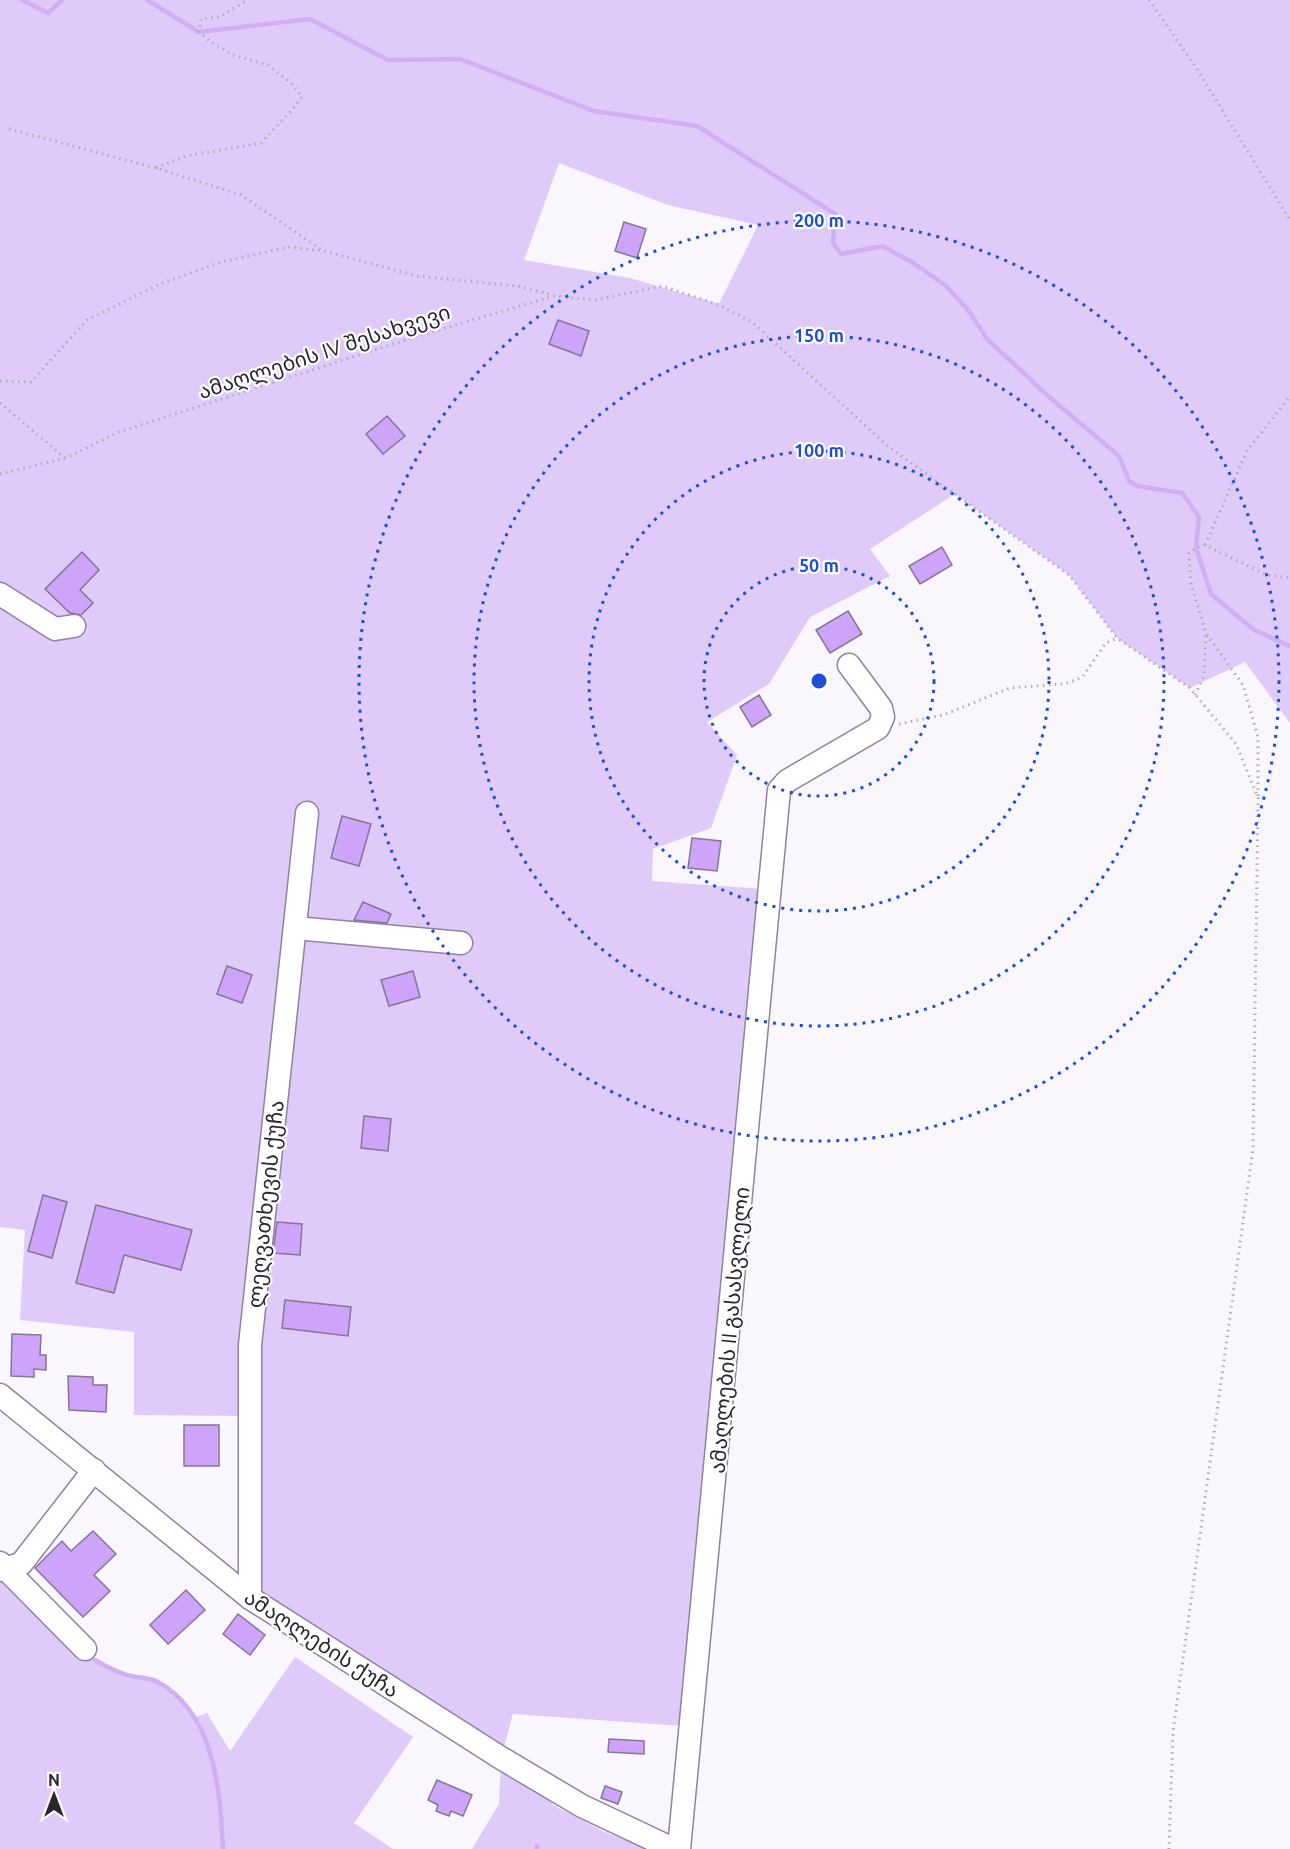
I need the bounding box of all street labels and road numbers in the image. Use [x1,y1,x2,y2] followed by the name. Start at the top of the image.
[195,299,453,405] street label: ამაღლების IV შესახვევი
[242,1099,290,1309] street label: ლეღვათხევის ქუჩა
[705,1186,755,1474] street label: ამაღლების II გასასვლელი
[239,1584,404,1703] street label: ამაღლების ქუჩა

